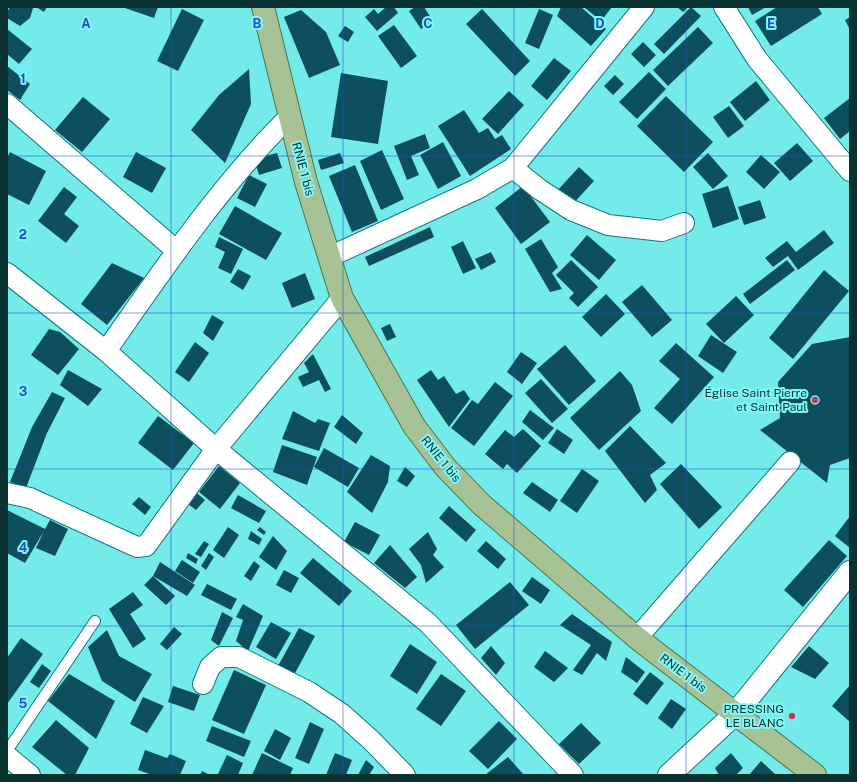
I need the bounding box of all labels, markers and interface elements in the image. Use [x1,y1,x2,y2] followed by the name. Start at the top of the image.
[81,16,91,31] text: A
[253,16,262,31] text: B
[423,16,433,31] text: C
[595,16,605,31] text: D
[767,16,775,31] text: E
[20,71,26,86] text: 1
[289,141,317,197] street label: RNIE 1 bis
[19,227,27,242] text: 2
[19,384,28,399] text: 3
[705,386,807,414] place label: Église Saint Pierre et Saint Paul
[810,395,820,405] marker: Église Saint Pierre et Saint Paul
[418,433,464,485] street label: RNIE 1 bis
[19,540,28,555] text: 4
[657,651,709,695] street label: RNIE 1 bis
[19,696,28,711] text: 5
[723,702,784,730] place label: PRESSING LE BLANC
[787,711,797,721] marker: PRESSING LE BLANC

